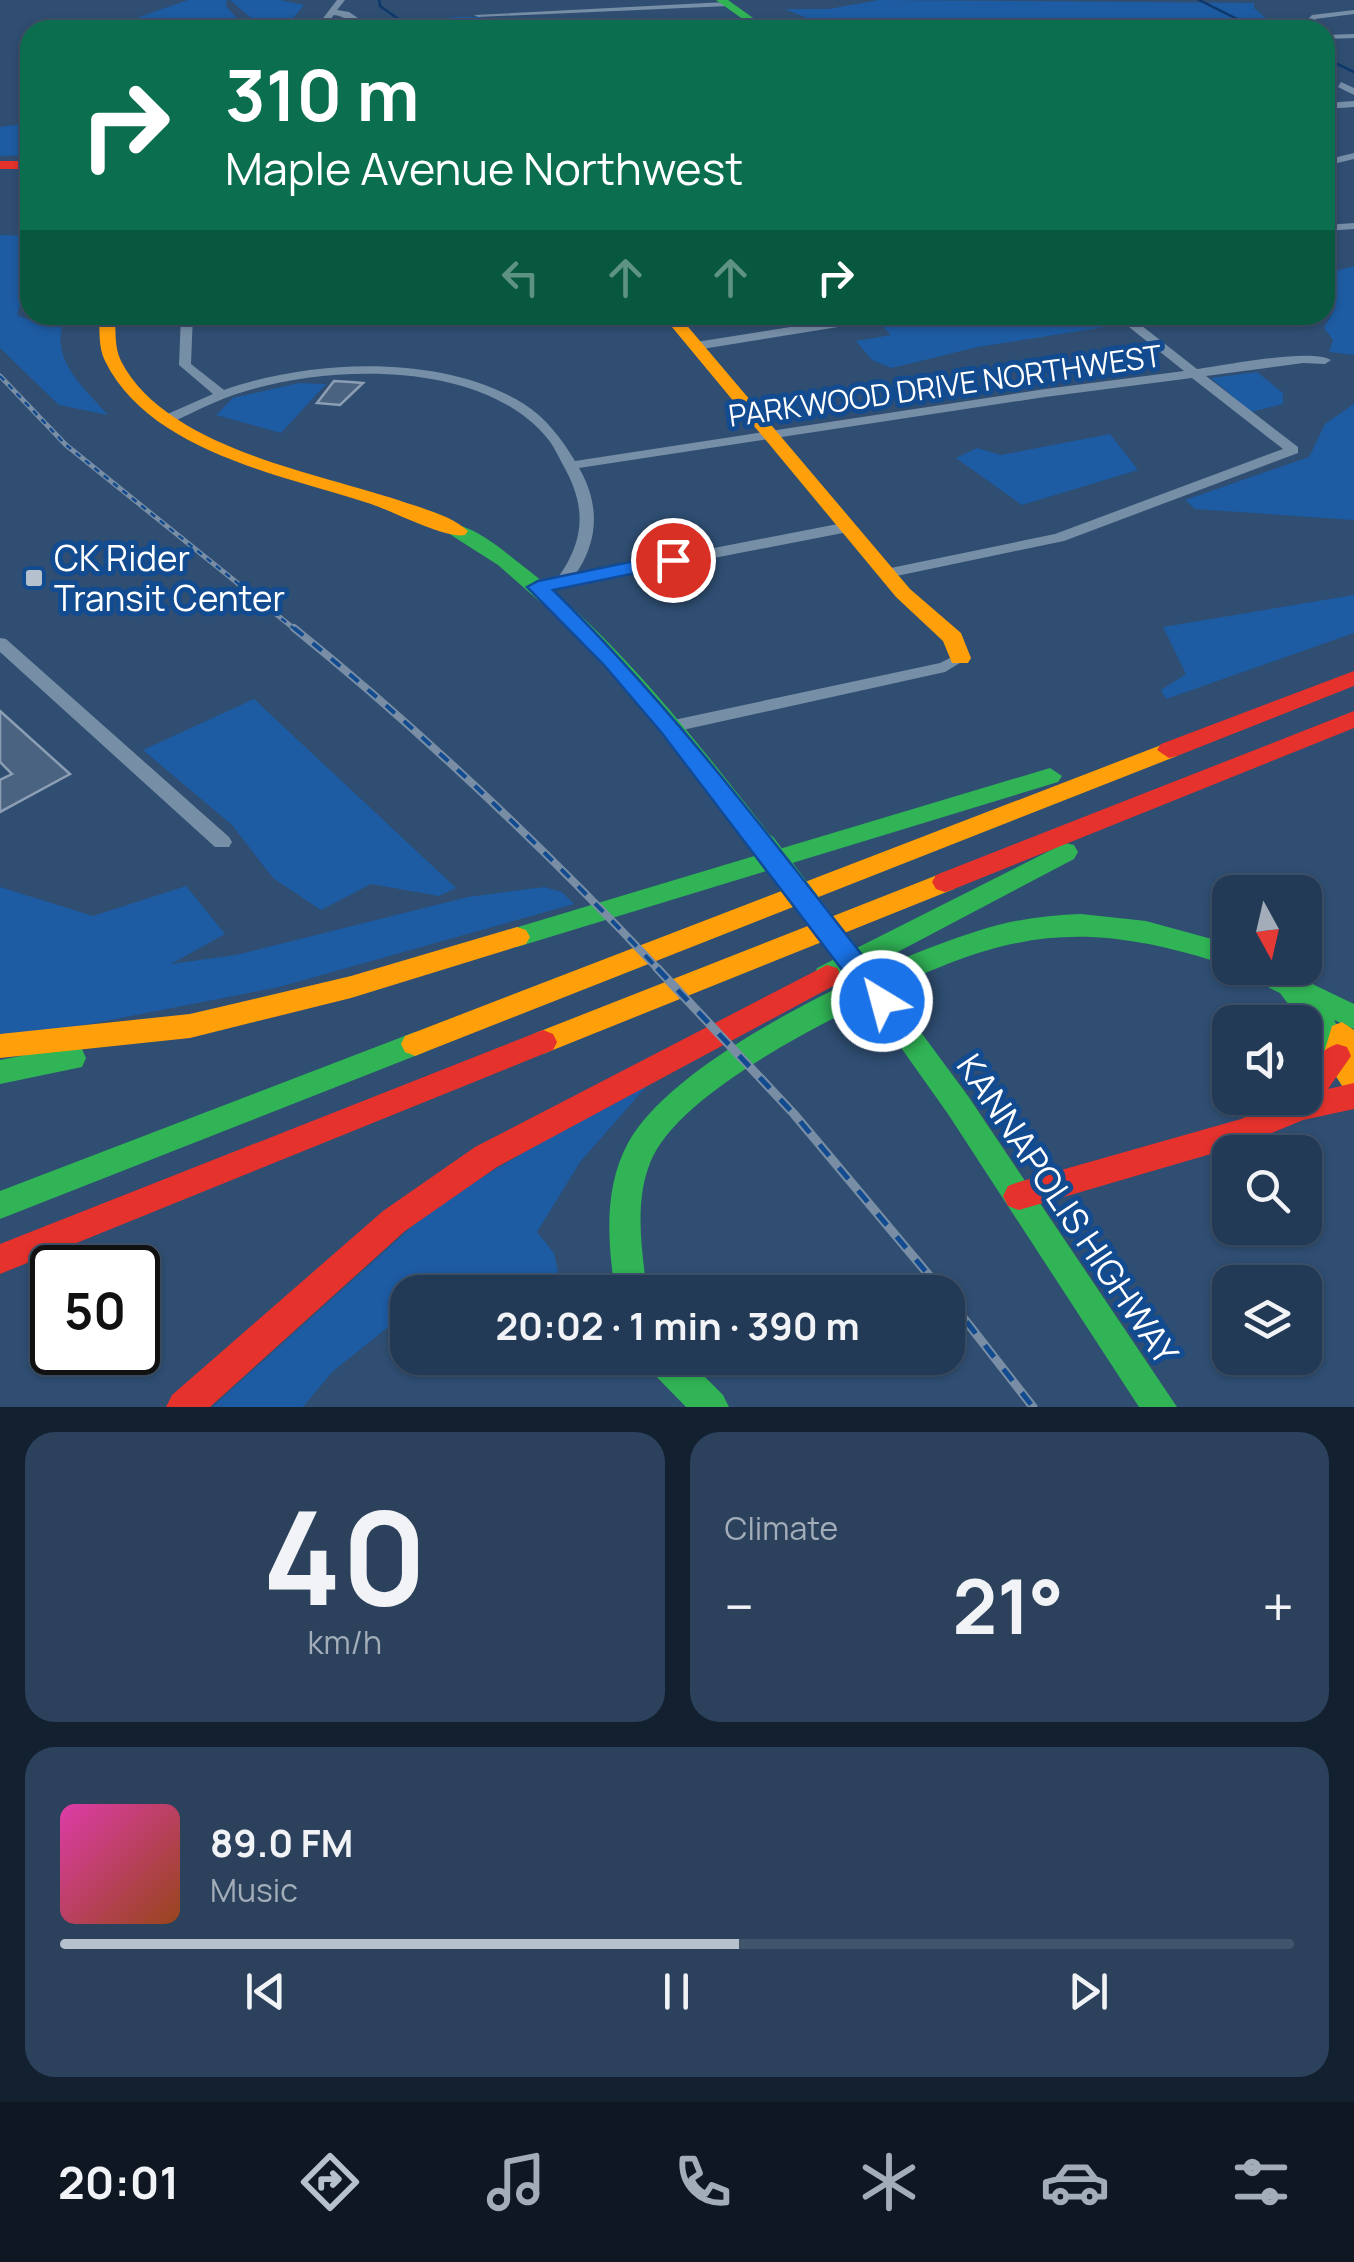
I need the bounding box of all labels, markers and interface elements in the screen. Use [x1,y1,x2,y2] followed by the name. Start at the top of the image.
[225,46,419,142] text: 310 m
[60,60,190,190] icon: right
[225,137,743,199] text: Maple Avenue Northwest
[493,250,548,305] icon: left
[598,250,653,305] icon: ahead
[703,250,758,305] icon: ahead
[808,250,863,305] icon: right
[726,334,1164,436] street label: PARKWOOD DRIVE NORTHWEST
[631,518,716,603] pin
[646,533,701,588] icon: arrive
[54,534,285,622] place label: CK Rider Transit Center
[23,567,45,589] marker: CK Rider Transit Center
[1212,875,1322,985] north arrow
[1212,875,1322,1375] map controls
[830,949,934,1053] position arrow
[1212,1005,1322,1115] button: sound
[946,1044,1190,1374] street label: KANNAPOLIS HIGHWAY
[1212,1135,1322,1245] button: search
[30,1245,160,1375] speed limit sign: 50
[1212,1265,1322,1375] button: layers
[495,1299,860,1351] text: 20:02 · 1 min · 390 m
[262,1466,427,1644] text: 40
[725,1506,838,1550] text: Climate
[953,1554,1064,1657] text: 21°
[725,1568,754,1644] text: −
[1262,1568,1294,1644] text: +
[308,1620,382,1664] text: km/h
[210,1816,353,1868] text: 89.0 FM
[210,1868,298,1912] text: Music
[238,1964,293,2019] icon: previous
[649,1964,704,2019] icon: pause
[1061,1964,1116,2019] icon: next
[295,2147,365,2217] icon: directions
[481,2147,551,2217] icon: music
[668,2147,738,2217] icon: phone
[854,2147,924,2217] icon: climate
[1040,2147,1110,2217] icon: car
[1226,2147,1296,2217] icon: filters
[58,2151,179,2213] text: 20:01

